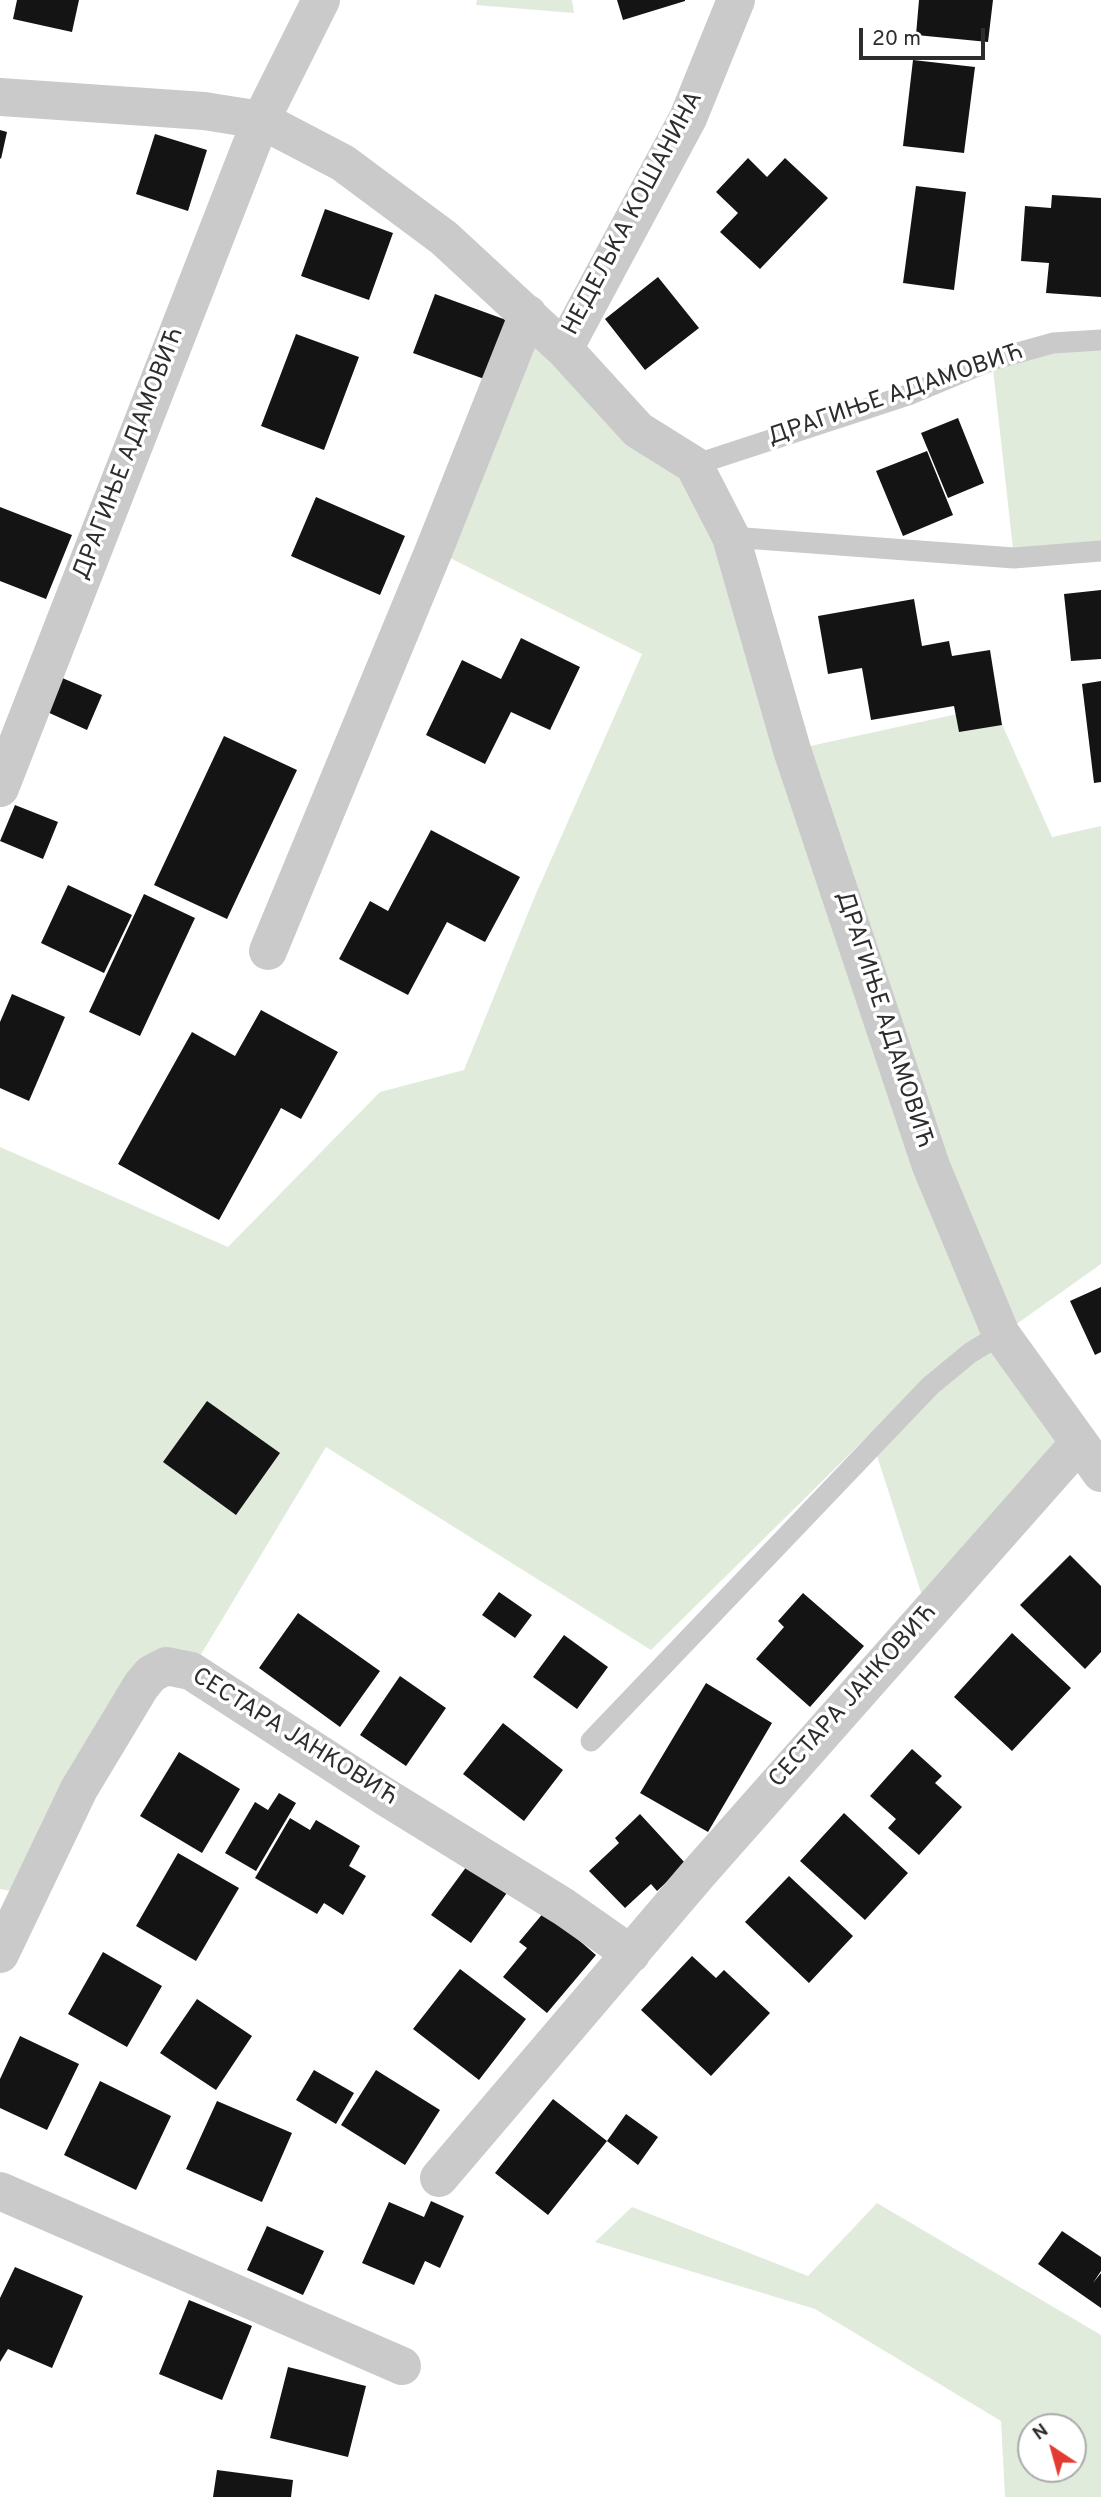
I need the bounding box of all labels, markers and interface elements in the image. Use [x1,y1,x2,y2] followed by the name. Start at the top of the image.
[863,14,989,58] scale bar
[872,26,921,53] text: 20 m
[557,87,711,341] street label: НЕДЕЉКА КОШАНИНА
[69,324,191,584] street label: ДРАГИЊЕ АДАМОВИЋ
[765,339,1027,453] street label: ДРАГИЊЕ АДАМОВИЋ
[828,888,938,1152] street label: ДРАГИЊЕ АДАМОВИЋ
[764,1599,944,1795] street label: СЕСТАРА ЈАНКОВИЋ
[186,1663,402,1813] street label: СЕСТАРА ЈАНКОВИЋ
[1017,2413,1087,2483] north arrow
[1028,2419,1053,2446] text: N

